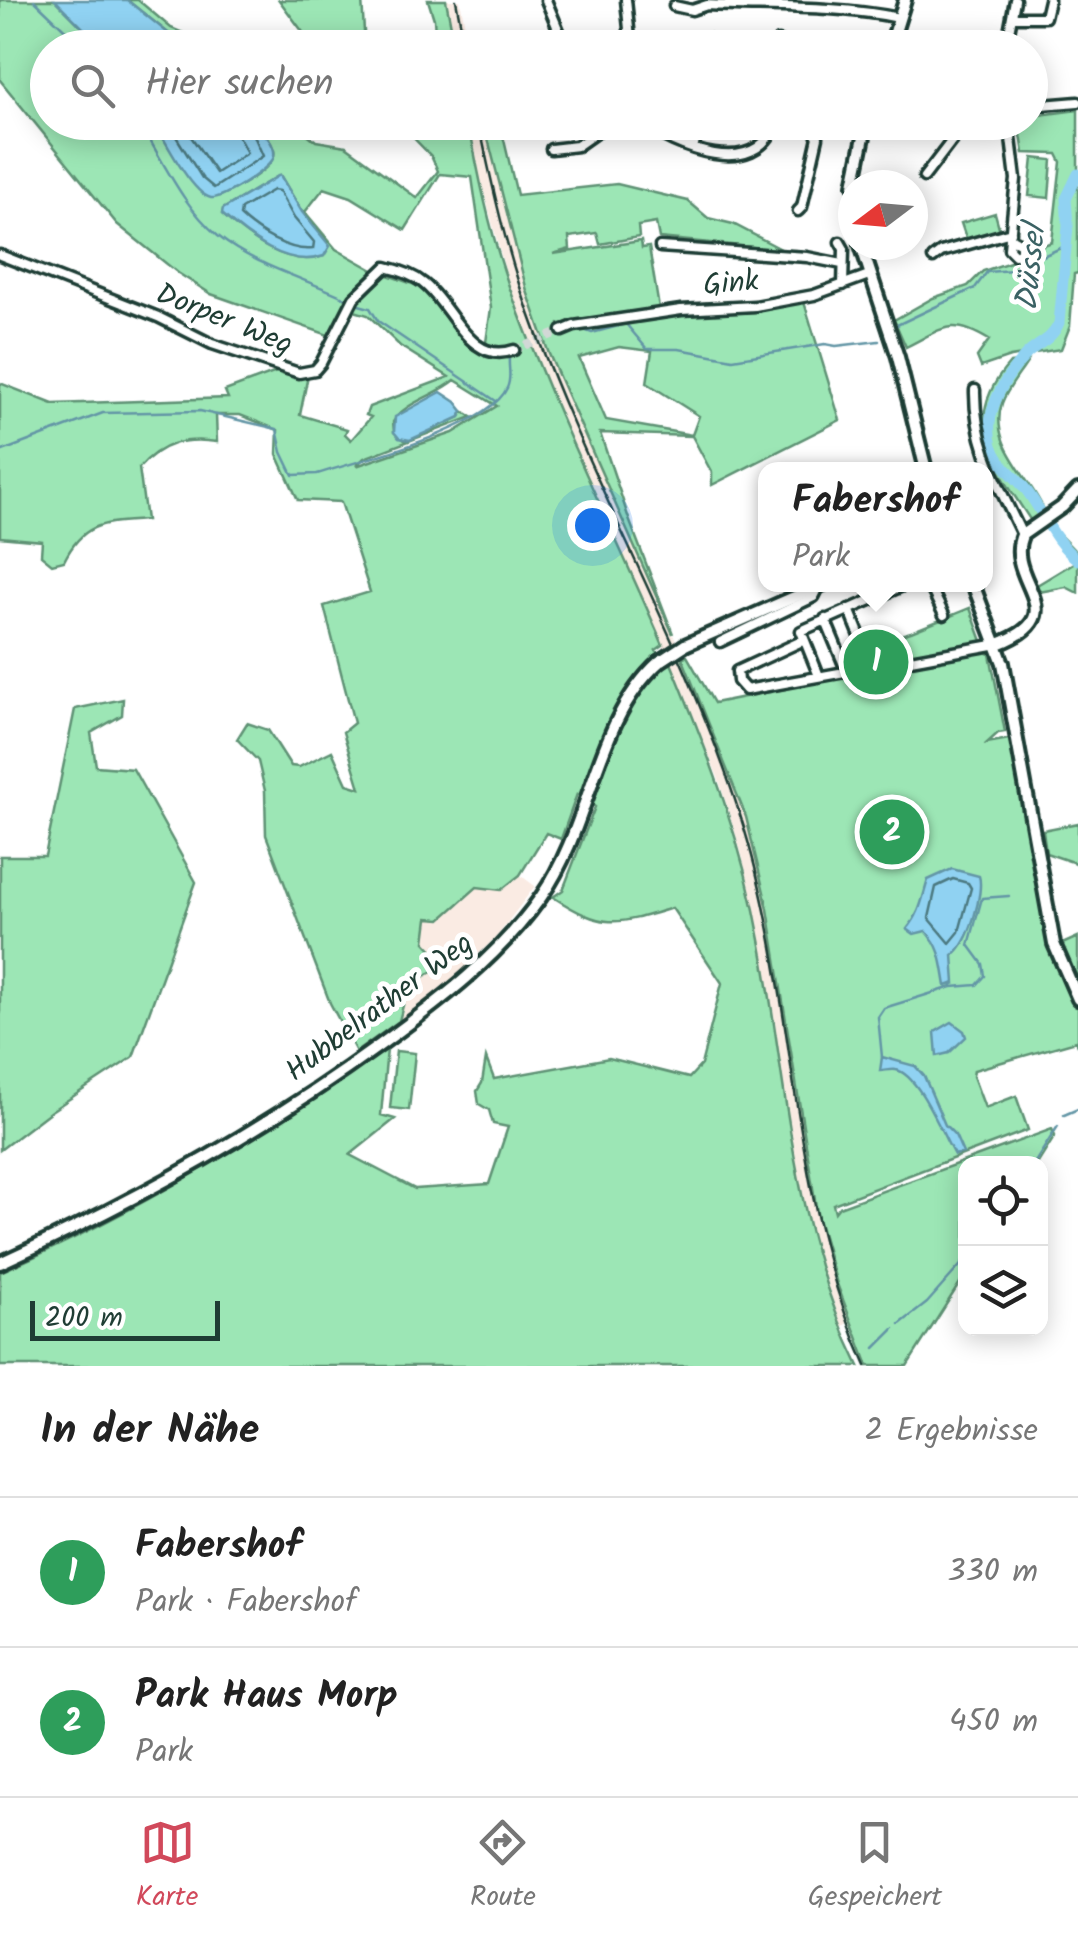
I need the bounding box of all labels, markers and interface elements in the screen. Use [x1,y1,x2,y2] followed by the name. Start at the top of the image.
[30,30,1048,140] search box
[145,55,334,115] text: Hier suchen
[65,58,120,113] icon: search
[838,170,928,260] north arrow
[1002,217,1062,313] water label: Düssel
[701,258,762,310] street label: Gink
[148,271,300,369] street label: Dorper Weg
[758,462,993,592] popup
[792,472,959,532] text: Fabershof
[567,500,618,551] your location
[792,532,850,583] text: Park
[844,624,908,700] pin: 1
[860,794,924,870] pin: 2
[276,921,484,1095] street label: Hubbelrather Weg
[958,1156,1048,1336] map controls
[958,1156,1048,1246] button: locate
[958,1246,1048,1336] button: layers
[30,1296,220,1340] scale bar
[45,1296,123,1341] text: 200 m
[40,1398,259,1465] text: In der Nähe
[865,1406,1038,1457] text: 2 Ergebnisse
[135,1517,302,1577] text: Fabershof
[68,1547,77,1598] text: 1
[947,1547,1038,1598] text: 330 m
[135,1577,357,1628] text: Park · Fabershof
[135,1667,398,1727] text: Park Haus Morp
[63,1697,82,1748] text: 2
[949,1697,1038,1748] text: 450 m
[135,1727,193,1778] text: Park
[136,1815,198,1920] tab: Karte
[470,1815,536,1920] tab: Route
[808,1815,942,1920] tab: Gespeichert

